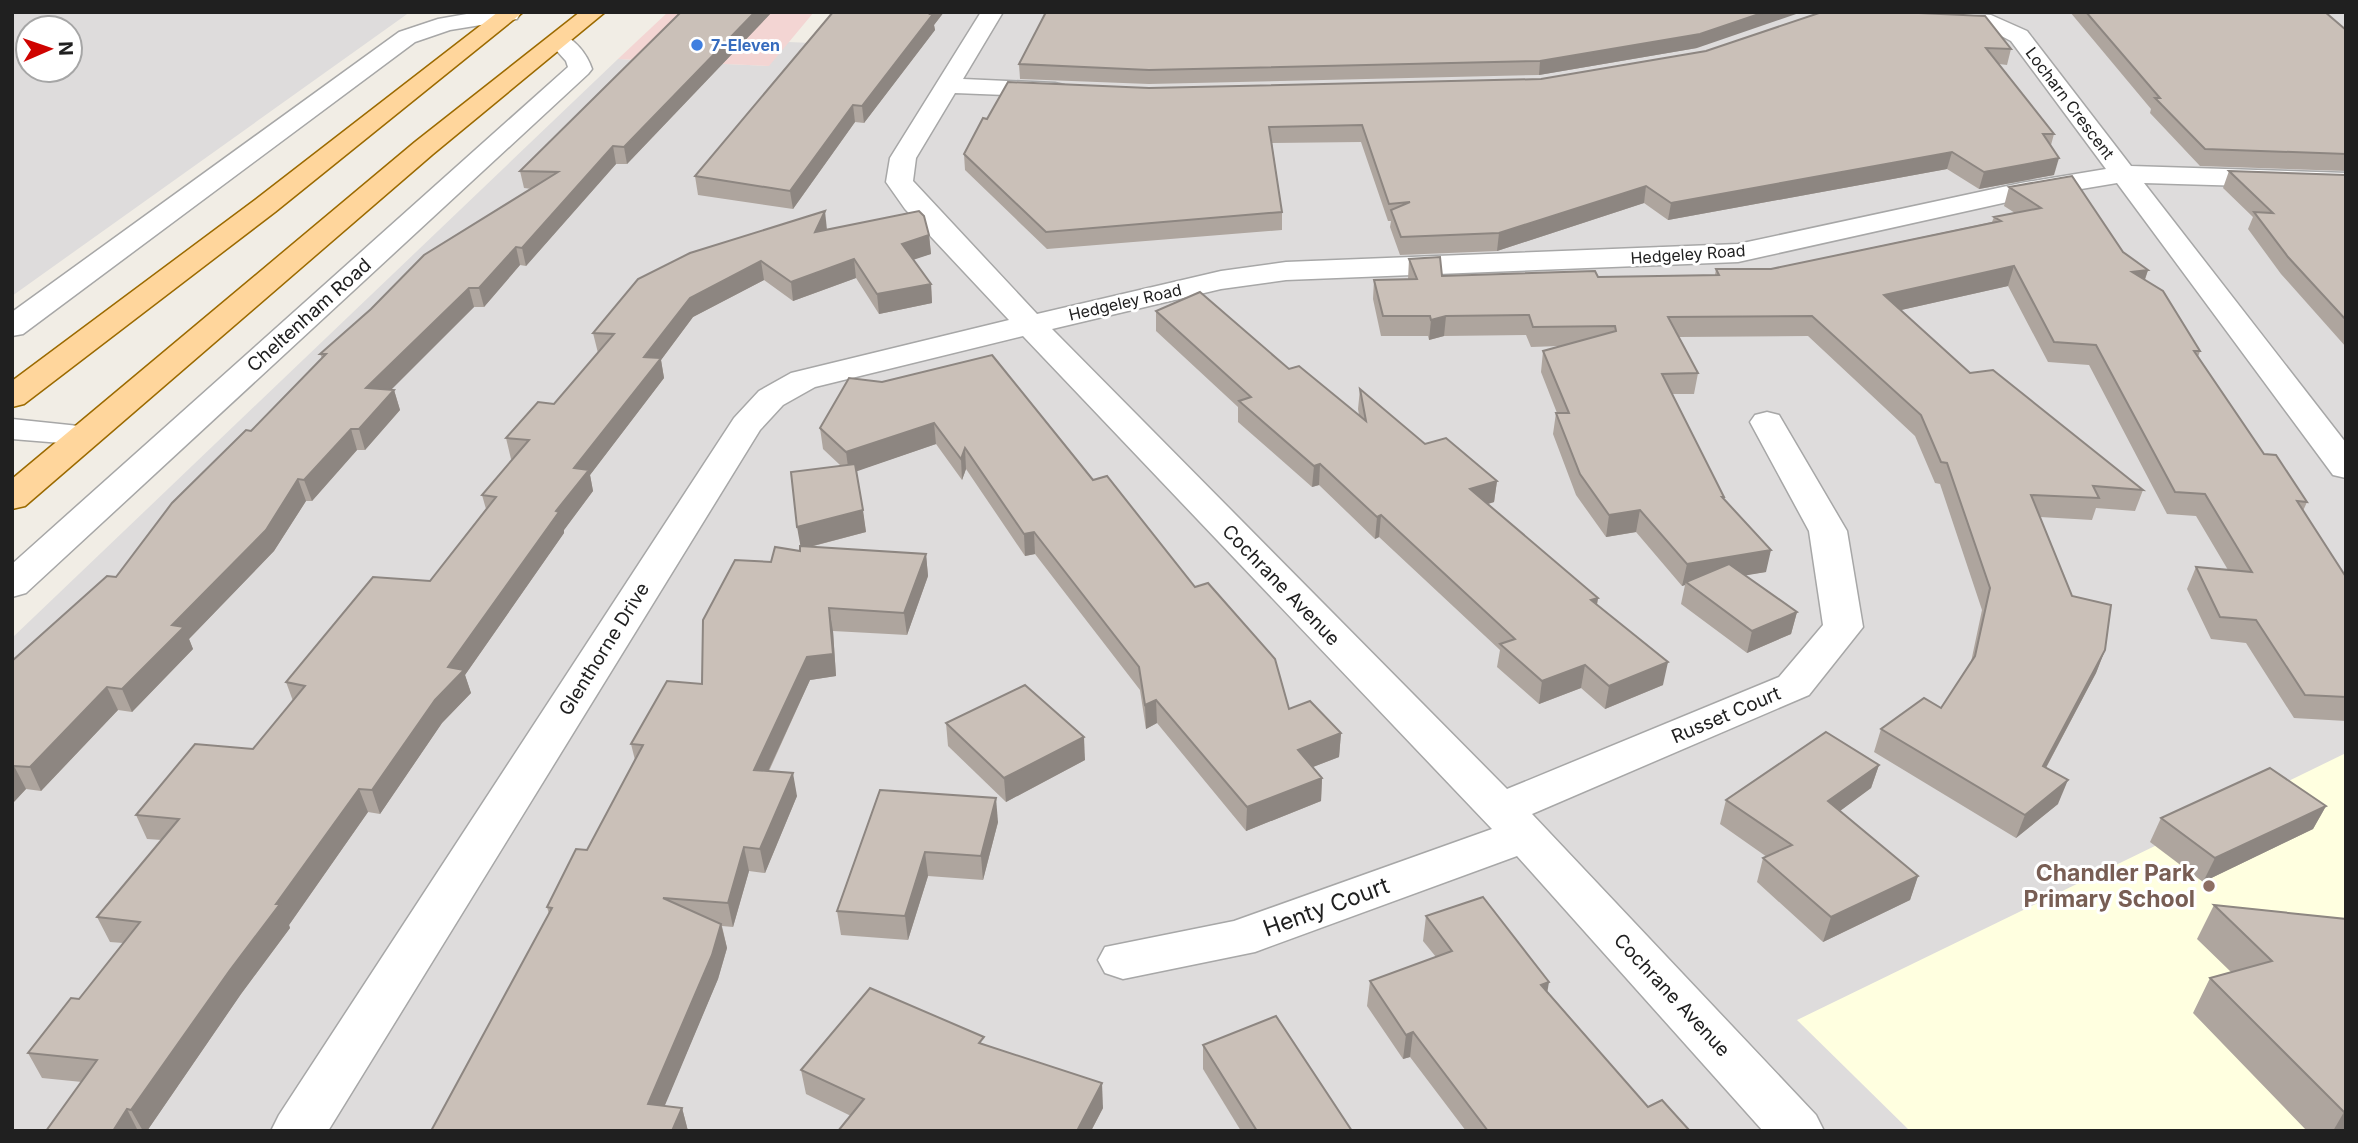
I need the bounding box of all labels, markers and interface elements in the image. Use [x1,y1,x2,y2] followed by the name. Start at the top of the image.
[14,14,84,84] north arrow
[711,35,780,55] place label: 7-Eleven
[689,37,705,53] marker: 7-Eleven
[54,41,77,56] text: N
[2021,43,2119,163] street label: Locharn Crescent
[1630,240,1746,268] street label: Hedgeley Road
[242,253,376,377] street label: Cheltenham Road
[1067,279,1183,325] street label: Hedgeley Road
[1217,520,1345,650] street label: Cochrane Avenue
[554,578,654,720] street label: Glenthorne Drive
[1668,682,1784,748] street label: Russet Court
[2024,859,2196,913] place label: Chandler Park Primary School
[1259,871,1393,943] street label: Henty Court
[2201,878,2217,894] marker: Chandler Park Primary School
[1609,929,1735,1061] street label: Cochrane Avenue

